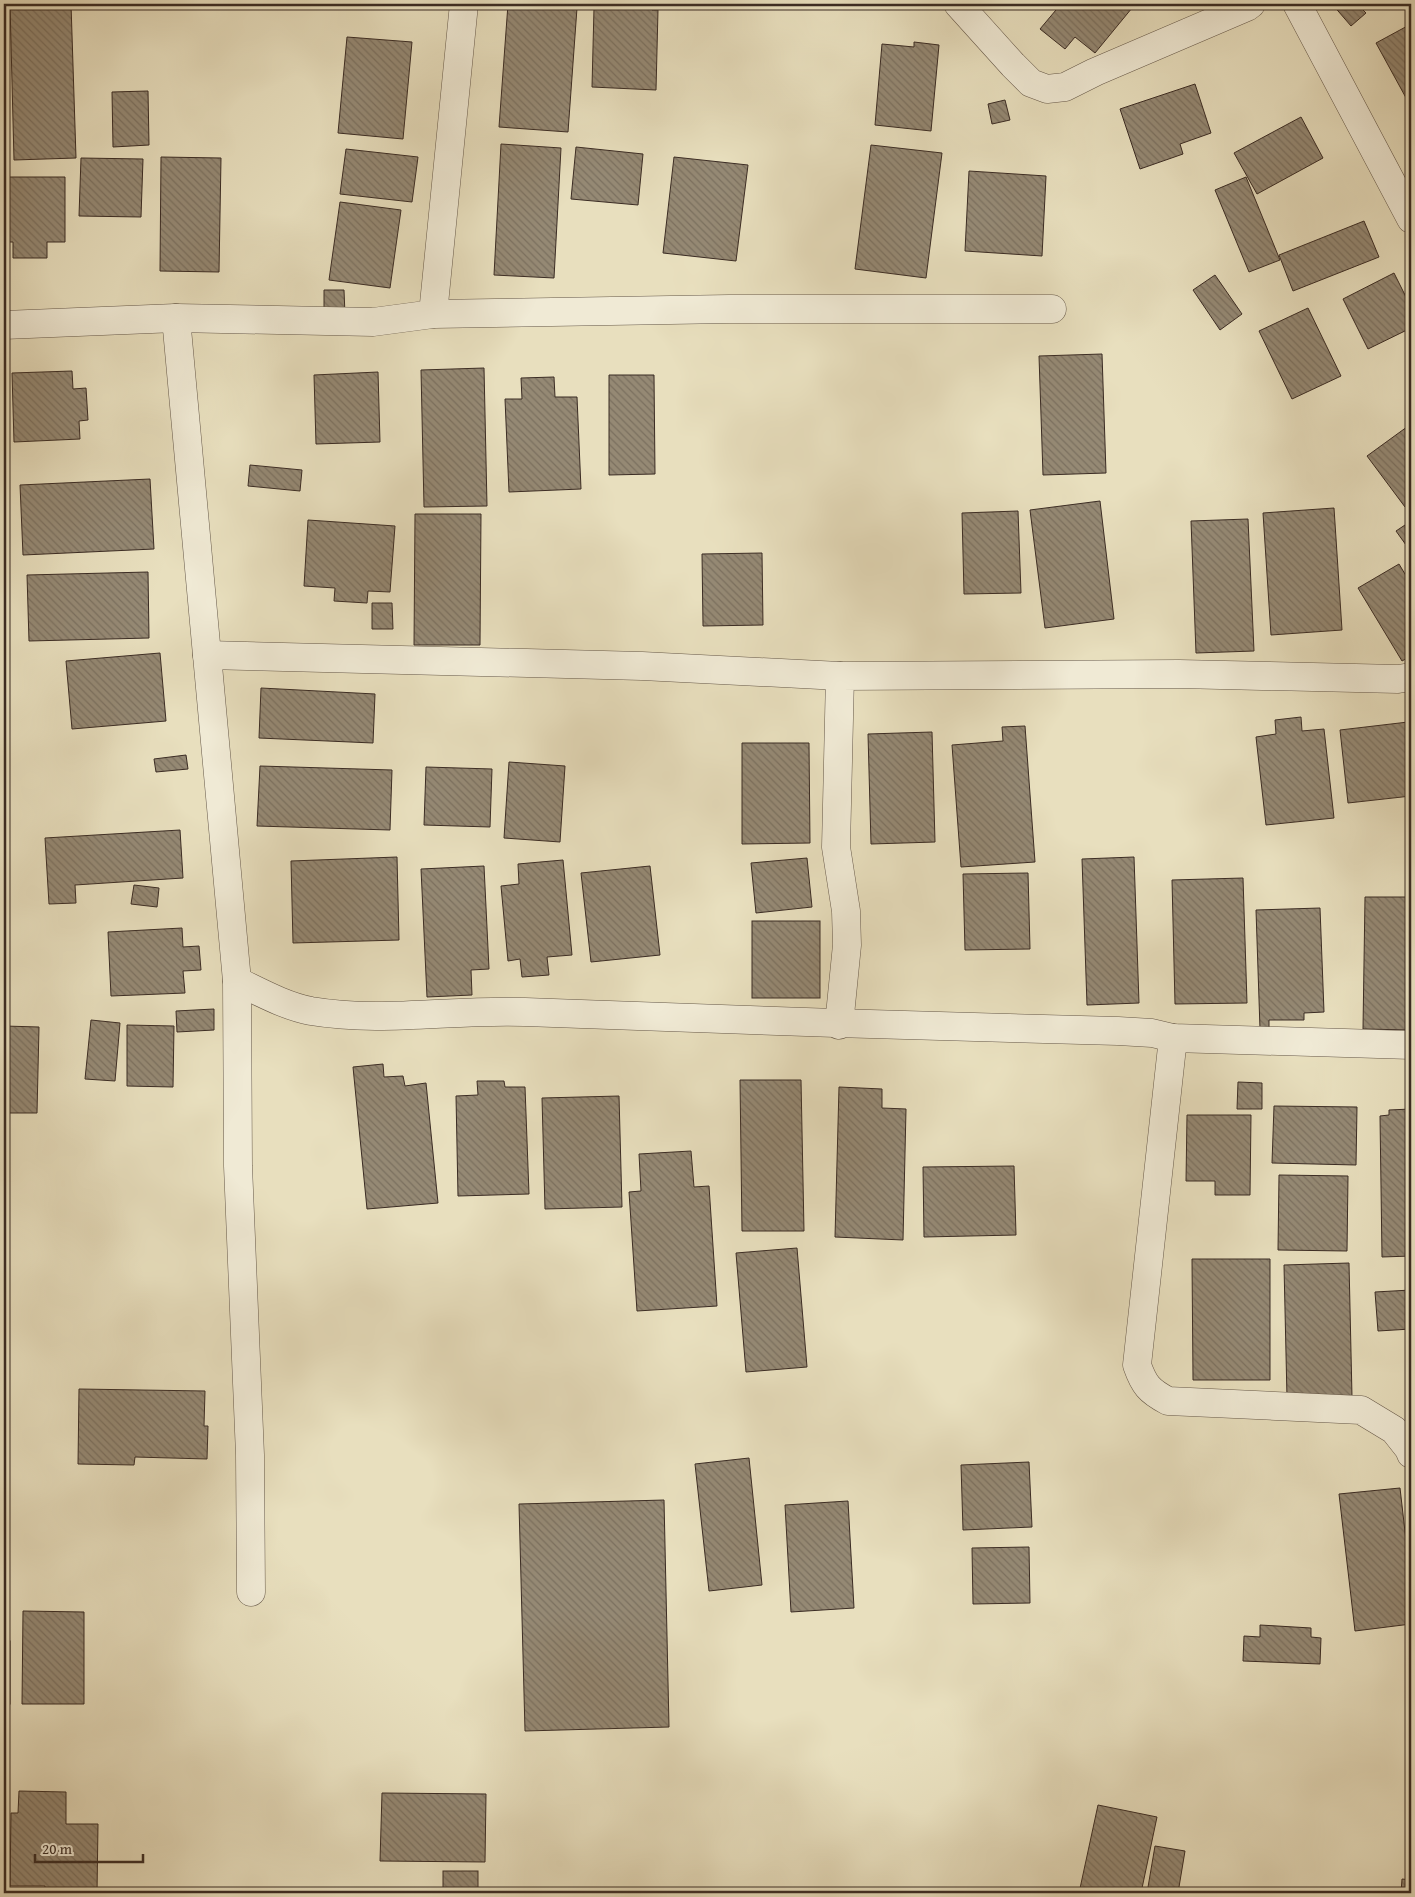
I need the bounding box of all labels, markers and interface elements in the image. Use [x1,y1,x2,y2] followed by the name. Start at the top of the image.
[35,1832,142,1864] scale bar
[42,1838,73,1859] text: 20 m

